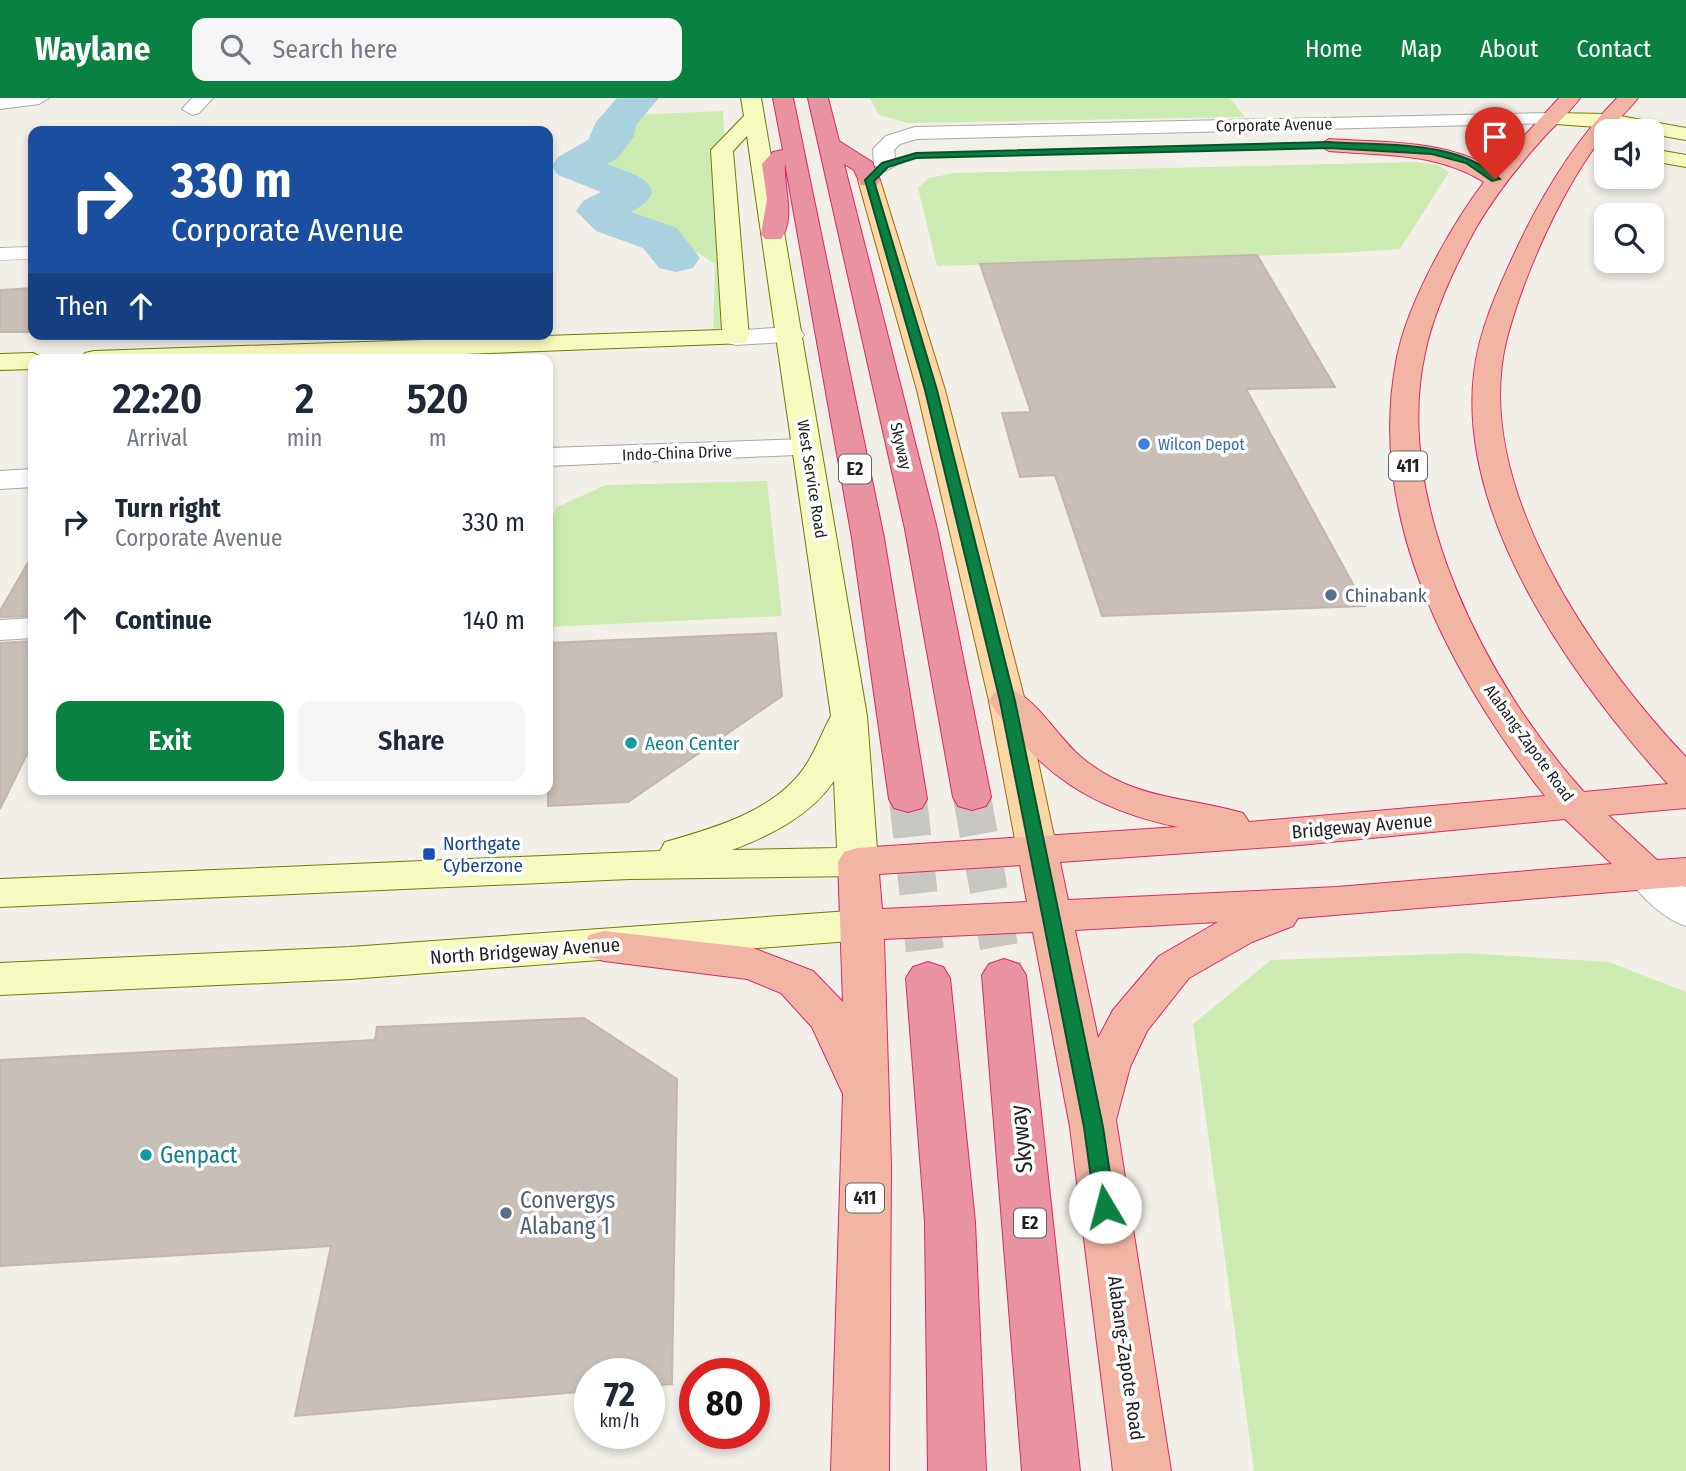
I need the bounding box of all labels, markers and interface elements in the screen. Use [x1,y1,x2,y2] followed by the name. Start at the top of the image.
[192,18,682,81] search box
[35,29,150,69] text: Waylane
[216,30,254,68] icon: search
[272,34,398,65] text: Search here
[1305,35,1362,63] text: Home
[1400,35,1442,63] text: Map
[1480,35,1538,63] text: About
[1576,35,1651,63] text: Contact
[1465,107,1525,179] pin
[1216,114,1332,136] street label: Corporate Avenue
[1476,118,1514,156] icon: arrive
[1594,119,1664,273] map controls
[1594,119,1664,189] button: sound
[171,151,292,210] text: 330 m
[56,154,147,245] icon: right
[1594,203,1664,273] button: search
[171,211,404,249] text: Corporate Avenue
[122,287,160,325] icon: ahead
[56,291,108,322] text: Then
[112,374,202,424] text: 22:20
[295,374,314,424] text: 2
[407,374,469,424] text: 520
[793,418,831,540] street label: West Service Road
[886,421,916,472] street label: Skyway
[127,424,188,452] text: Arrival
[287,424,322,452] text: min
[429,424,447,452] text: m
[1158,435,1245,454] place label: Wilcon Depot
[1136,436,1152,452] marker: Wilcon Depot
[622,442,732,464] street label: Indo-China Drive
[1389,452,1427,480] road number: 411
[839,454,871,484] road number: E2
[115,493,221,524] text: Turn right
[56,503,94,541] icon: right
[462,507,525,538] text: 330 m
[115,524,282,552] text: Corporate Avenue
[1345,584,1427,607] place label: Chinabank
[1323,587,1339,603] marker: Chinabank
[56,601,94,639] icon: ahead
[115,605,212,636] text: Continue
[463,605,525,636] text: 140 m
[1480,681,1578,805] street label: Alabang-Zapote Road
[56,701,284,781] button: Exit
[298,701,525,781] button: Share
[645,732,740,755] place label: Aeon Center
[623,735,639,751] marker: Aeon Center
[1291,808,1433,844] street label: Bridgeway Avenue
[443,832,523,877] place label: Northgate Cyberzone
[421,846,437,862] marker: Northgate Cyberzone
[429,933,621,969] street label: North Bridgeway Avenue
[1003,1103,1038,1174] street label: Skyway
[160,1141,238,1169] place label: Genpact
[138,1147,154,1163] marker: Genpact
[1068,1170,1142,1244] position arrow
[846,1184,884,1212] road number: 411
[520,1186,615,1240] place label: Convergys Alabang 1
[498,1205,514,1221] marker: Convergys Alabang 1
[1014,1208,1046,1238] road number: E2
[1103,1274,1149,1442] street label: Alabang-Zapote Road
[679,1358,770,1449] speed limit sign: 80
[604,1373,635,1415] text: 72
[599,1410,640,1432] text: km/h

